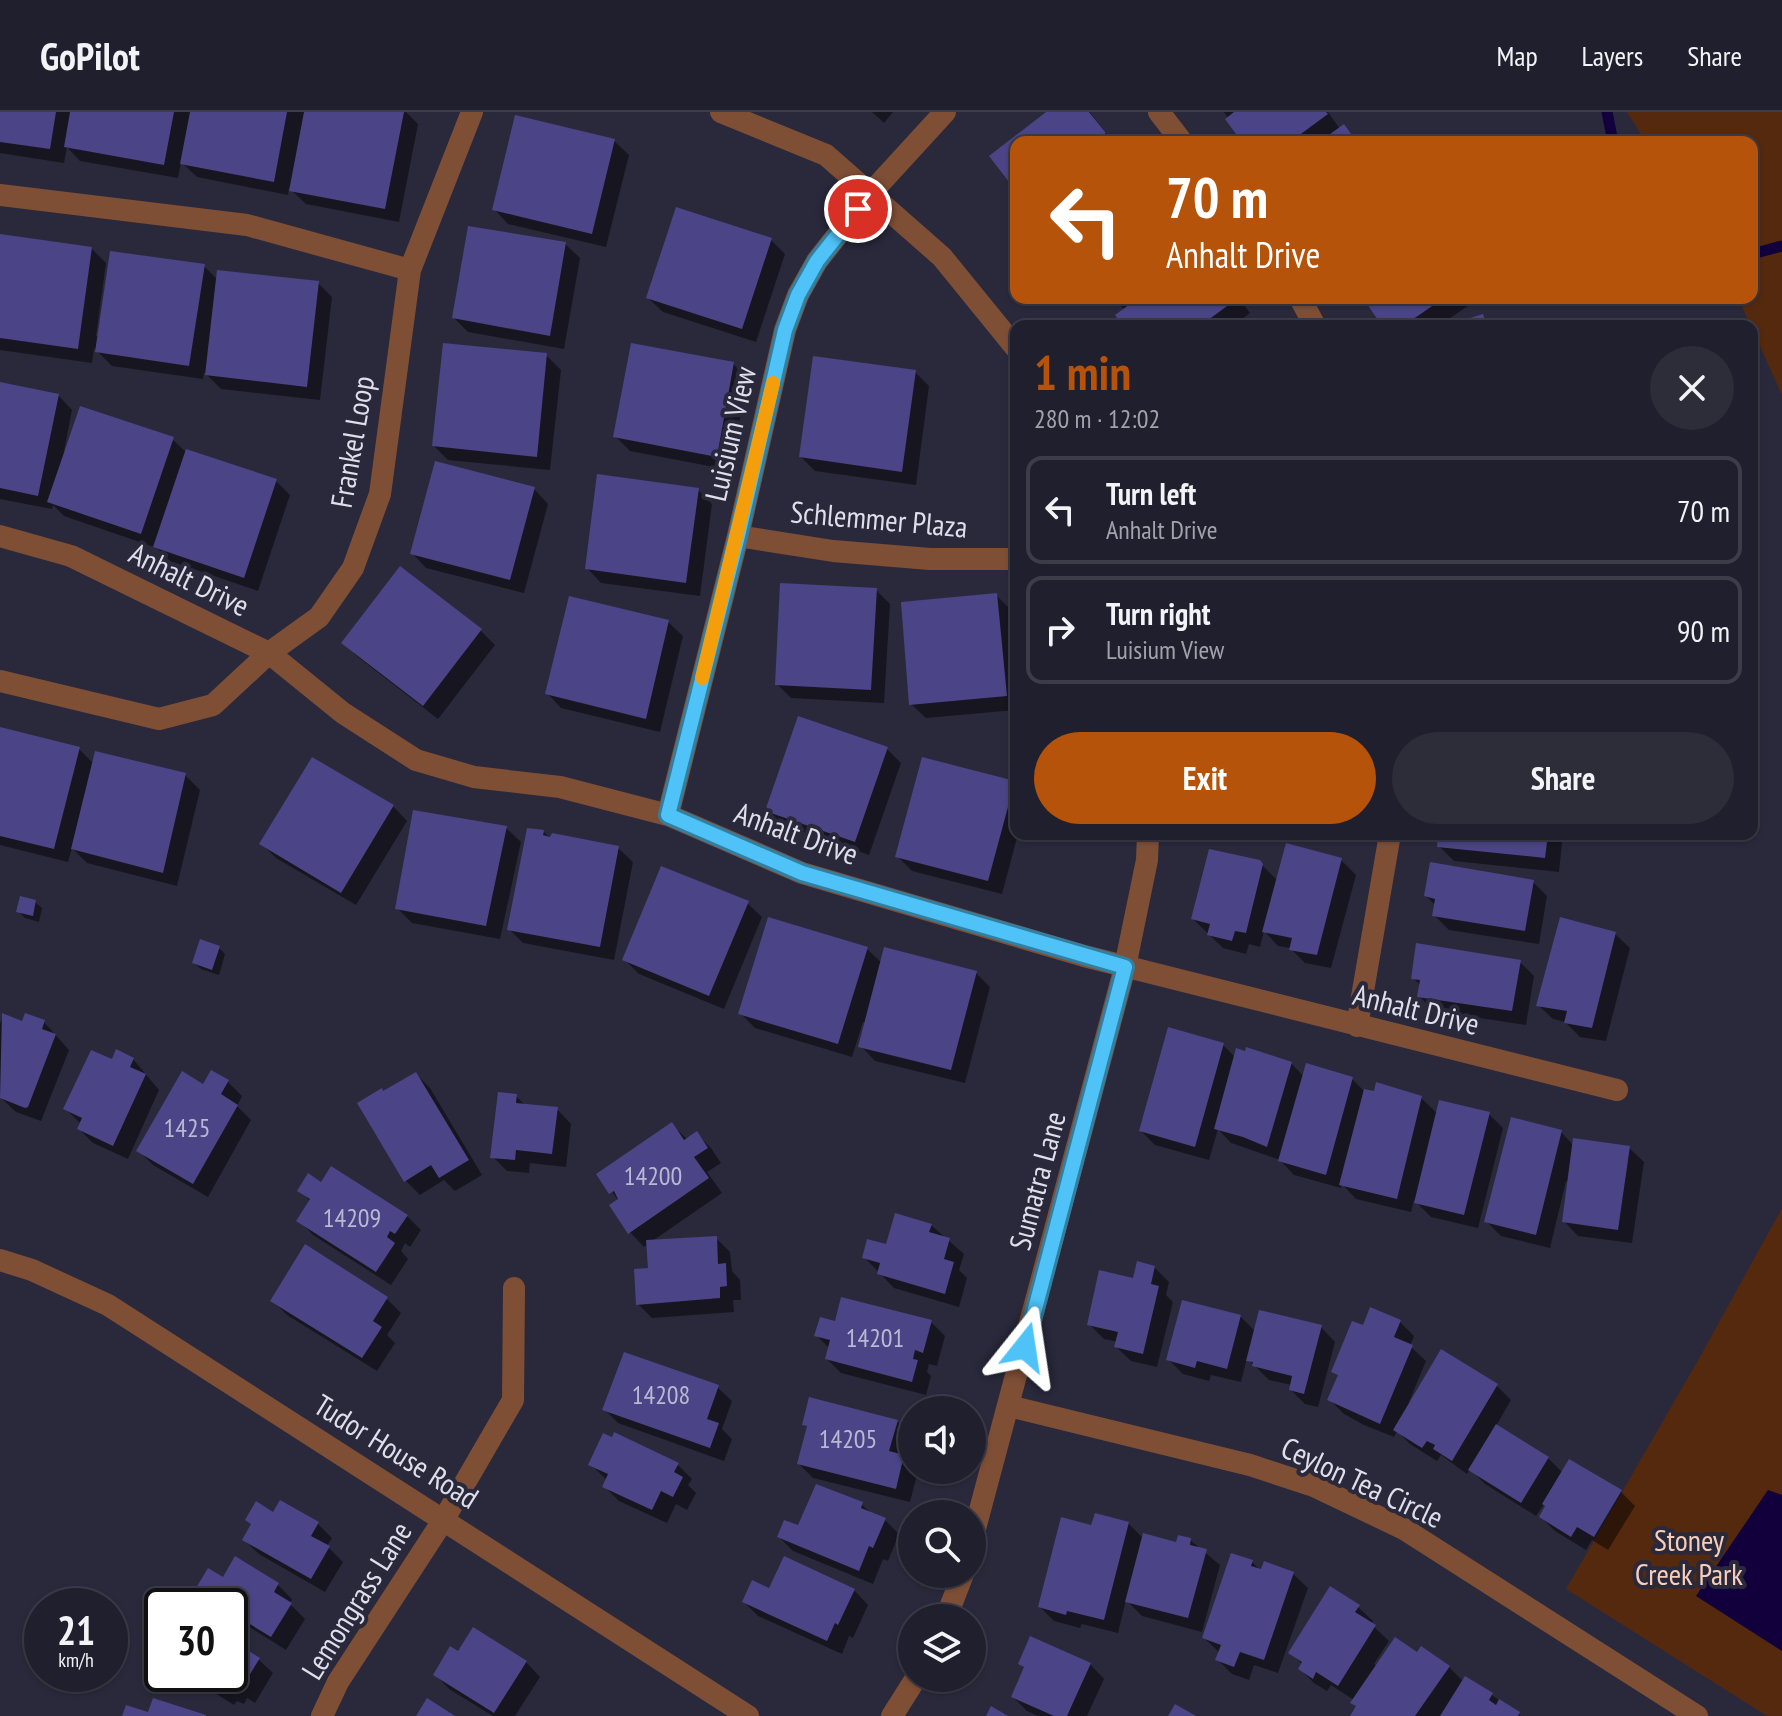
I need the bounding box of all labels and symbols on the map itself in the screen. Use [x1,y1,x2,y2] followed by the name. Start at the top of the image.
[824,175,892,243] pin
[695,362,764,505] street label: Luisium View
[321,373,382,511] street label: Frankel Loop
[789,491,969,546] street label: Schlemmer Plaza
[123,533,256,624] street label: Anhalt Drive
[729,792,864,873] street label: Anhalt Drive
[1349,974,1484,1043] street label: Anhalt Drive
[999,1107,1074,1254] street label: Sumatra Lane
[164,1111,210,1144] house number: 1425
[624,1159,682,1192] house number: 14200
[323,1201,381,1234] house number: 14209
[983,1305,1067,1389] position arrow
[846,1321,904,1354] house number: 14201
[632,1378,690,1411] house number: 14208
[307,1385,486,1517] street label: Tudor House Road
[819,1422,877,1455] house number: 14205
[1275,1427,1450,1536] street label: Ceylon Tea Circle
[292,1514,420,1686] street label: Lemongrass Lane
[1635,1520,1743,1593] park label: Stoney Creek Park
[144,1588,248,1692] speed limit sign: 30

